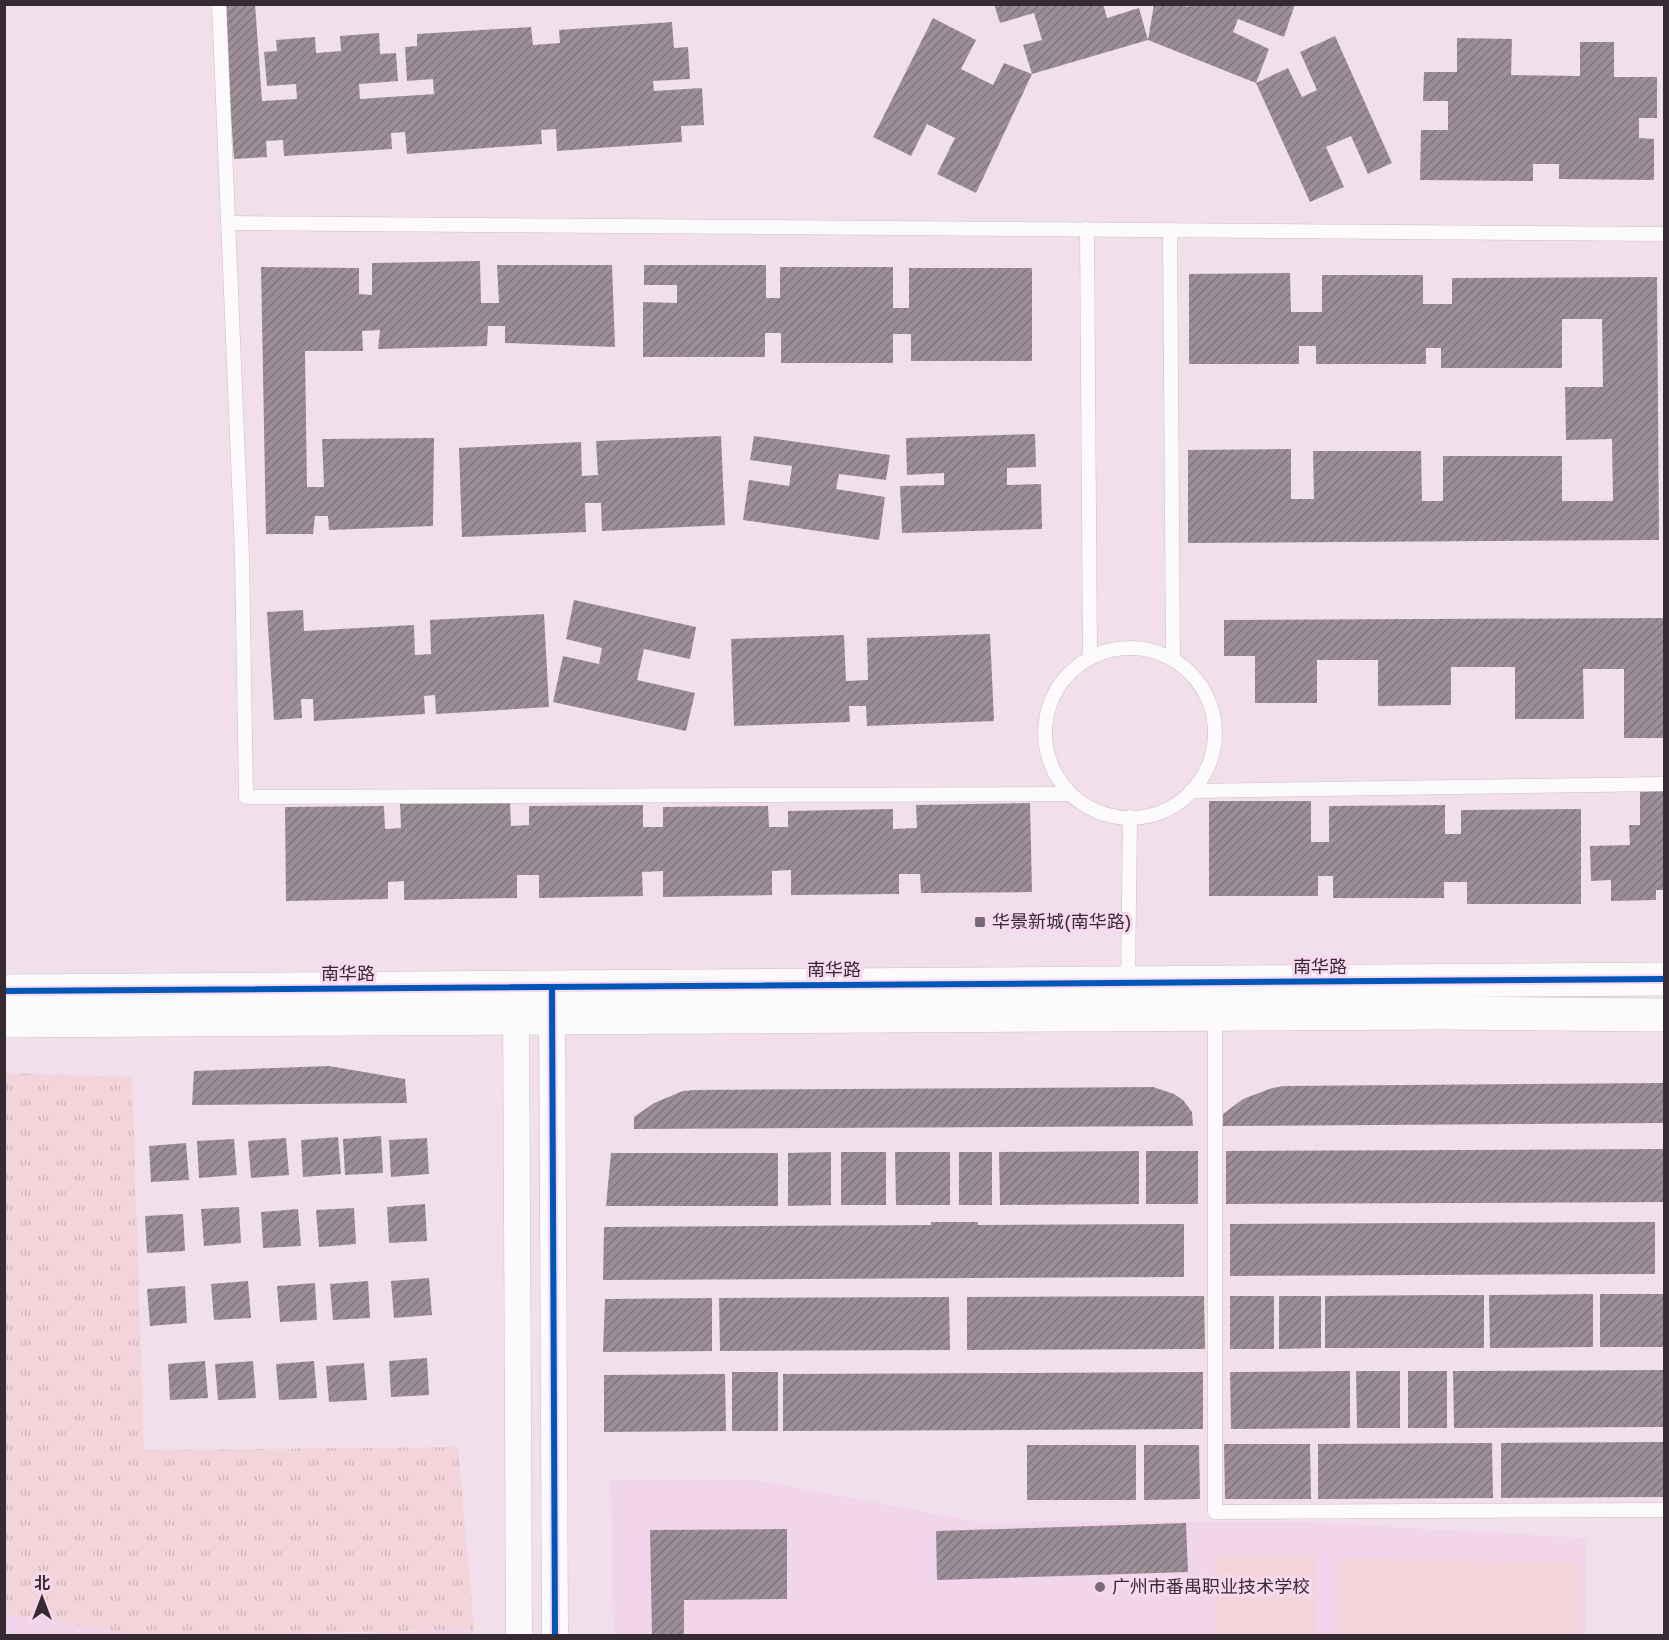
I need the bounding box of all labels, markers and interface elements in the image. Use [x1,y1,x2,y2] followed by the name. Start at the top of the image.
[992,910,1132,932] place label: 华景新城(南华路)
[973,915,987,929] marker: 华景新城(南华路)
[1293,955,1347,977] street label: 南华路
[807,958,861,980] street label: 南华路
[321,962,375,984] street label: 南华路
[12,1568,72,1628] north arrow
[34,1573,50,1593] text: 北
[1112,1575,1310,1597] place label: 广州市番禺职业技术学校
[1093,1580,1107,1594] marker: 广州市番禺职业技术学校

